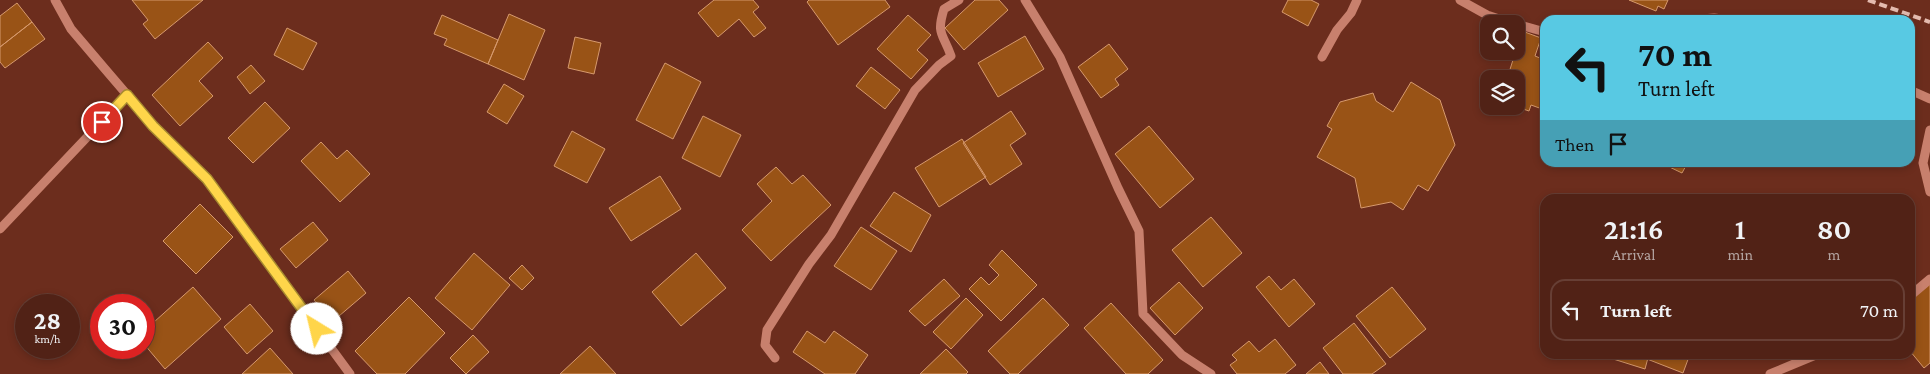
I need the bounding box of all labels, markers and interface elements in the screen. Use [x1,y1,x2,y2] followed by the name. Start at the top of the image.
[1480,15,1525,115] map controls
[1480,15,1525,60] button: search
[1555,35,1620,100] icon: left
[1638,35,1712,74] text: 70 m
[1480,70,1525,115] button: layers
[1638,76,1715,101] text: Turn left
[81,101,123,143] pin
[88,108,116,136] icon: arrive
[1604,130,1632,158] icon: arrive
[1555,134,1594,155] text: Then
[1604,212,1664,245] text: 21:16
[1735,212,1746,245] text: 1
[1817,212,1851,245] text: 80
[1612,246,1655,263] text: Arrival
[1727,246,1753,263] text: min
[1828,246,1840,263] text: m
[90,294,155,359] speed limit sign: 30
[1557,296,1585,324] icon: left
[1600,300,1672,321] text: Turn left
[1860,300,1898,321] text: 70 m
[290,302,342,354] position arrow
[34,307,61,334] text: 28
[35,332,60,346] text: km/h

